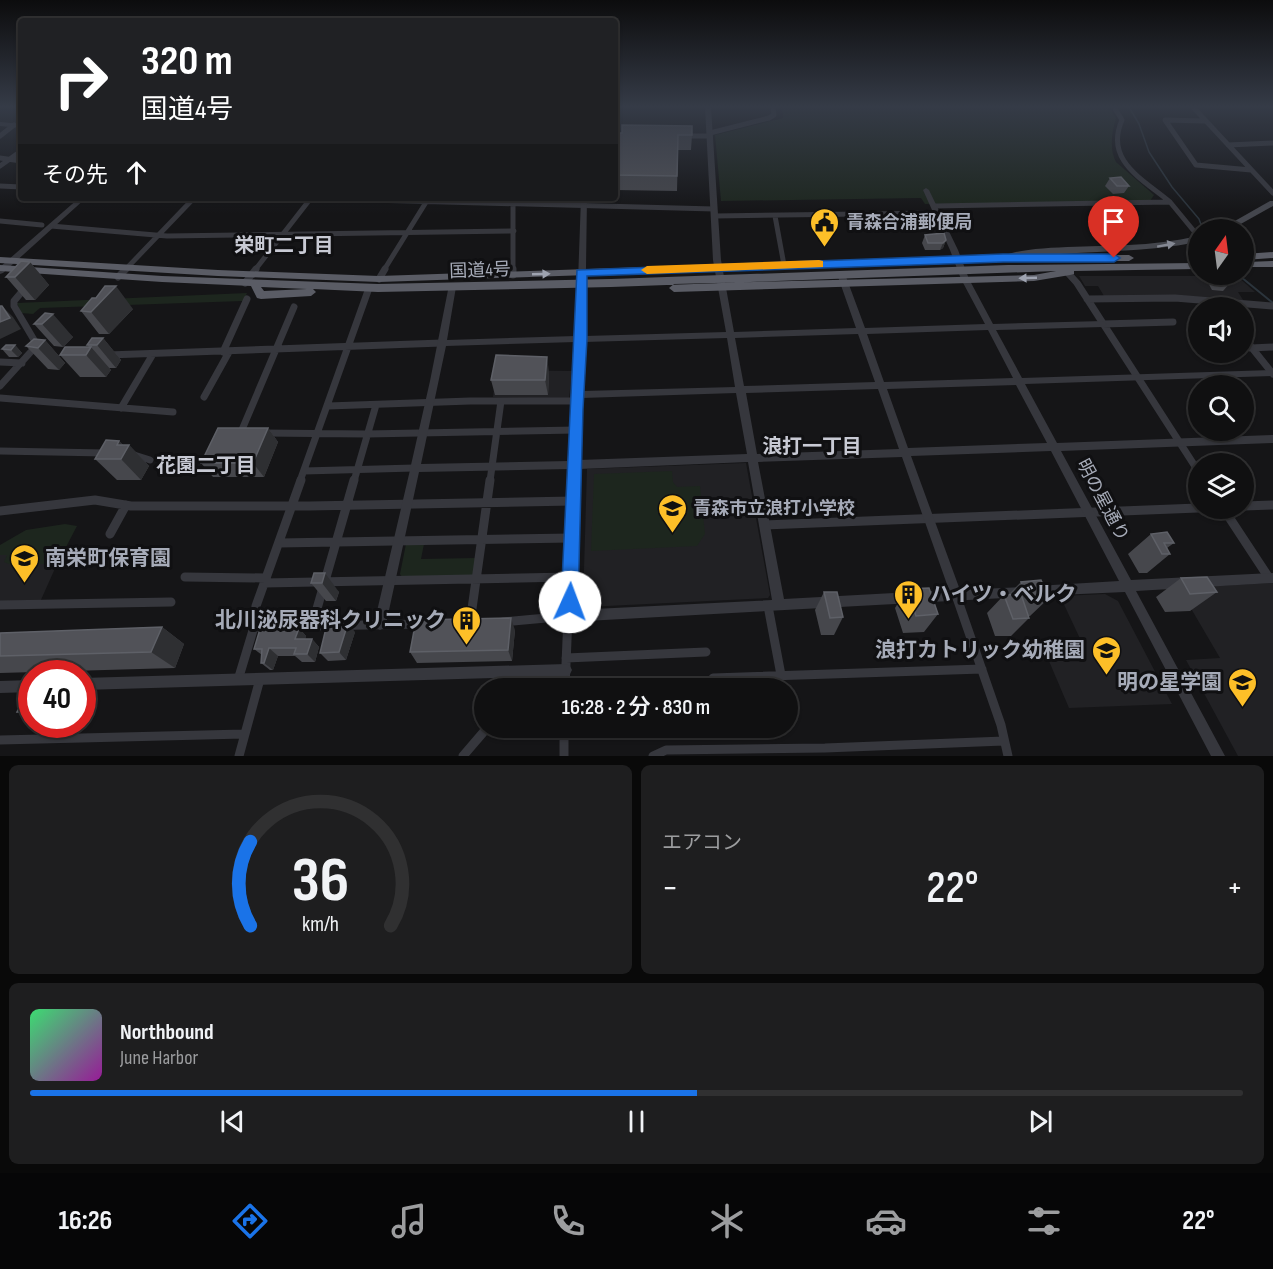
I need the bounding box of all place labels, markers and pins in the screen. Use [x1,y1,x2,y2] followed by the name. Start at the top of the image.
[1088,196,1139,258] pin
[809,206,841,248] public building icon: 青森合浦郵便局
[846,212,972,233] place label: 青森合浦郵便局
[656,492,688,534] school or university icon: 青森市立浪打小学校
[693,498,855,519] place label: 青森市立浪打小学校
[8,542,40,584] school or university icon: 南栄町保育園
[45,546,171,571] place label: 南栄町保育園
[893,578,925,620] building icon: ハイツ・ベルク
[930,582,1077,607] place label: ハイツ・ベルク
[451,604,483,646] building icon: 北川泌尿器科クリニック
[215,608,446,633] place label: 北川泌尿器科クリニック
[1090,634,1122,676] school or university icon: 浪打カトリック幼稚園
[875,638,1085,663] place label: 浪打カトリック幼稚園
[1227,666,1259,708] school or university icon: 明の星学園
[1117,670,1222,695] place label: 明の星学園

